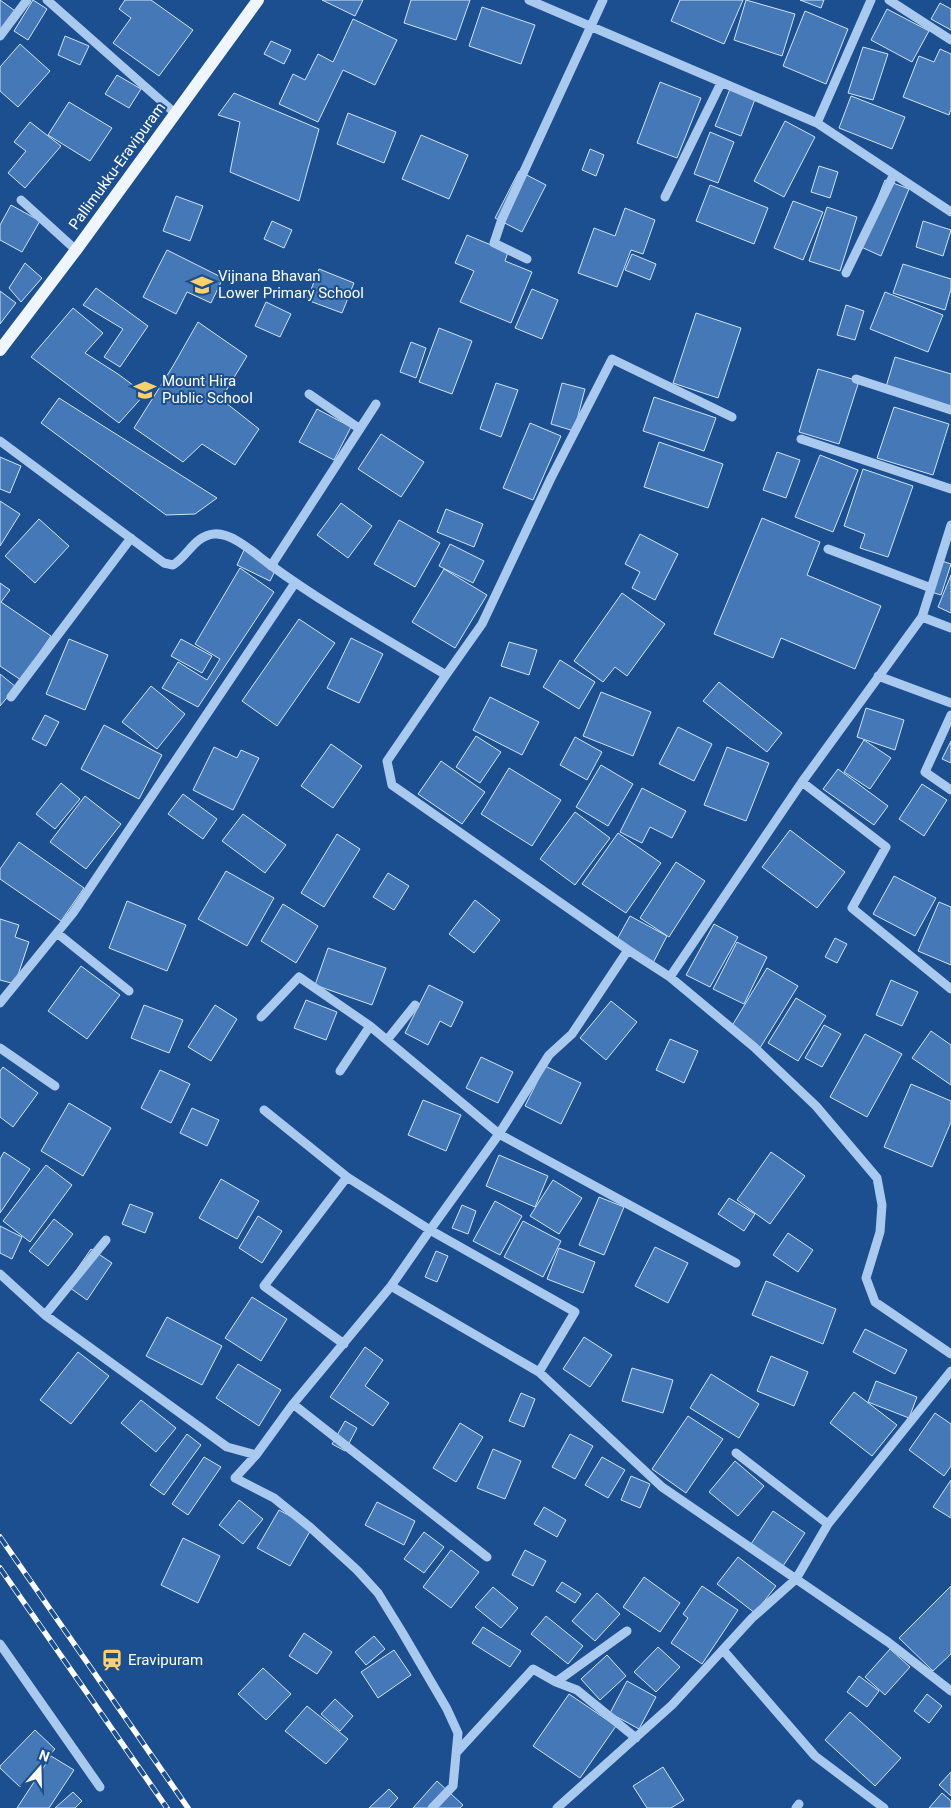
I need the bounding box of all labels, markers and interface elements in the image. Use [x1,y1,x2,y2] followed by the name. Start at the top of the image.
[65,99,169,233] street label: Pallimukku-Eravipuram
[218,267,364,302] place label: Vijnana Bhavan Lower Primary School
[189,272,215,298] school or university icon: Vijnana Bhavan Lower Primary School
[162,372,253,407] place label: Mount Hira Public School
[132,377,158,403] school or university icon: Mount Hira Public School
[99,1647,125,1673] station icon: Eravipuram
[128,1651,203,1669] place label: Eravipuram
[15,1743,65,1793] north arrow
[37,1747,52,1765] text: N

